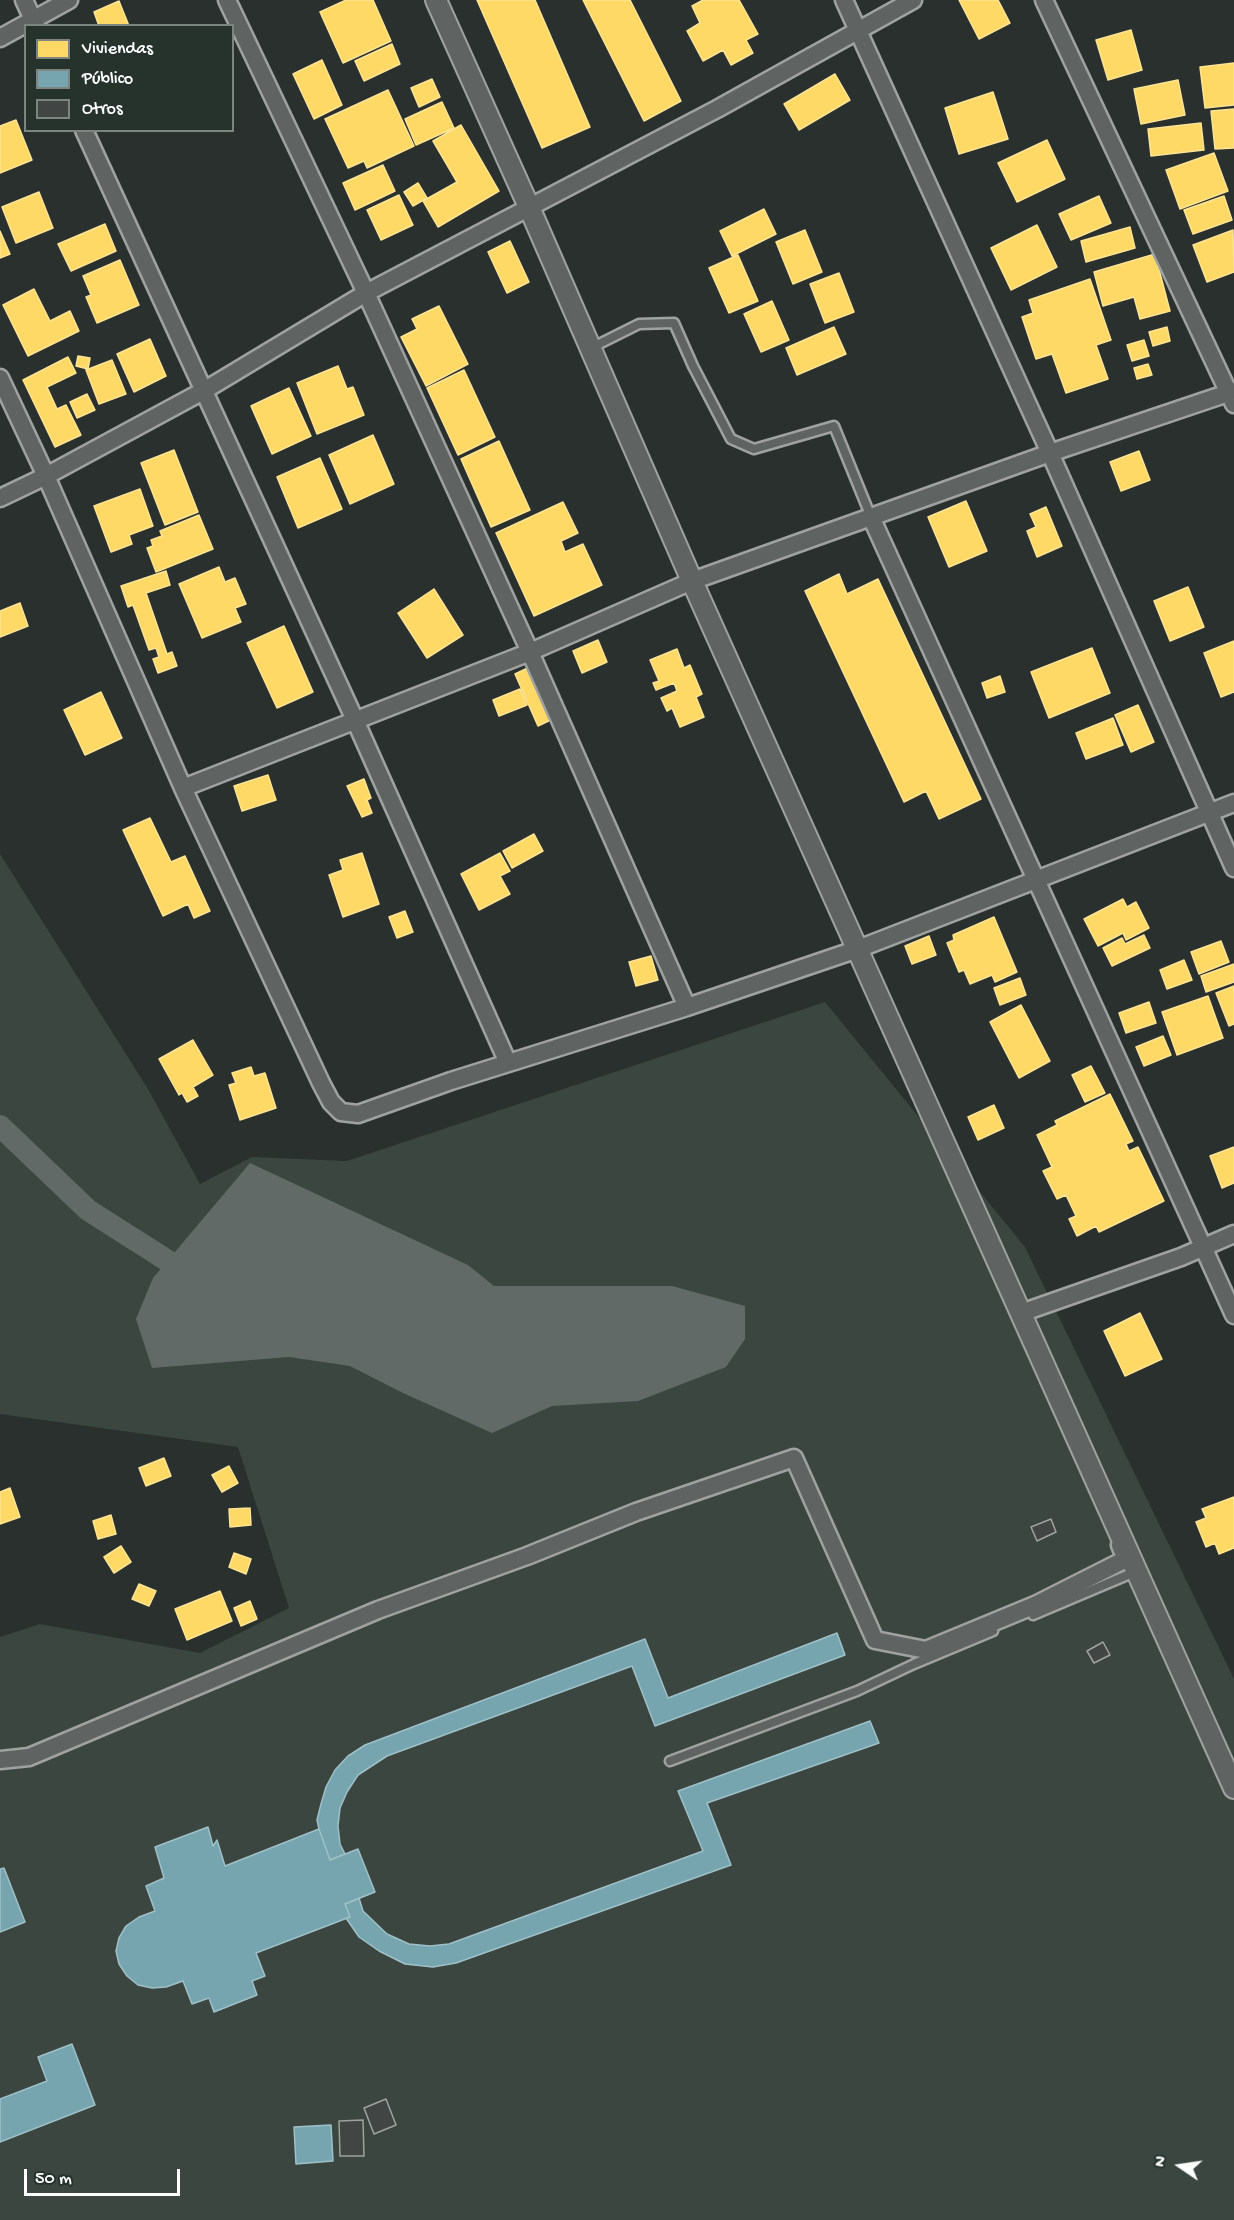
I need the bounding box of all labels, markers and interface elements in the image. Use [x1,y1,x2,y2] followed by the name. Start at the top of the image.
[24,24,234,132] legend
[82,39,153,60] text: Viviendas
[82,69,133,90] text: Público
[82,99,123,120] text: Otros
[1150,2136,1210,2196] north arrow
[1152,2155,1172,2169] text: N
[27,2157,183,2195] scale bar
[35,2169,72,2190] text: 50 m

